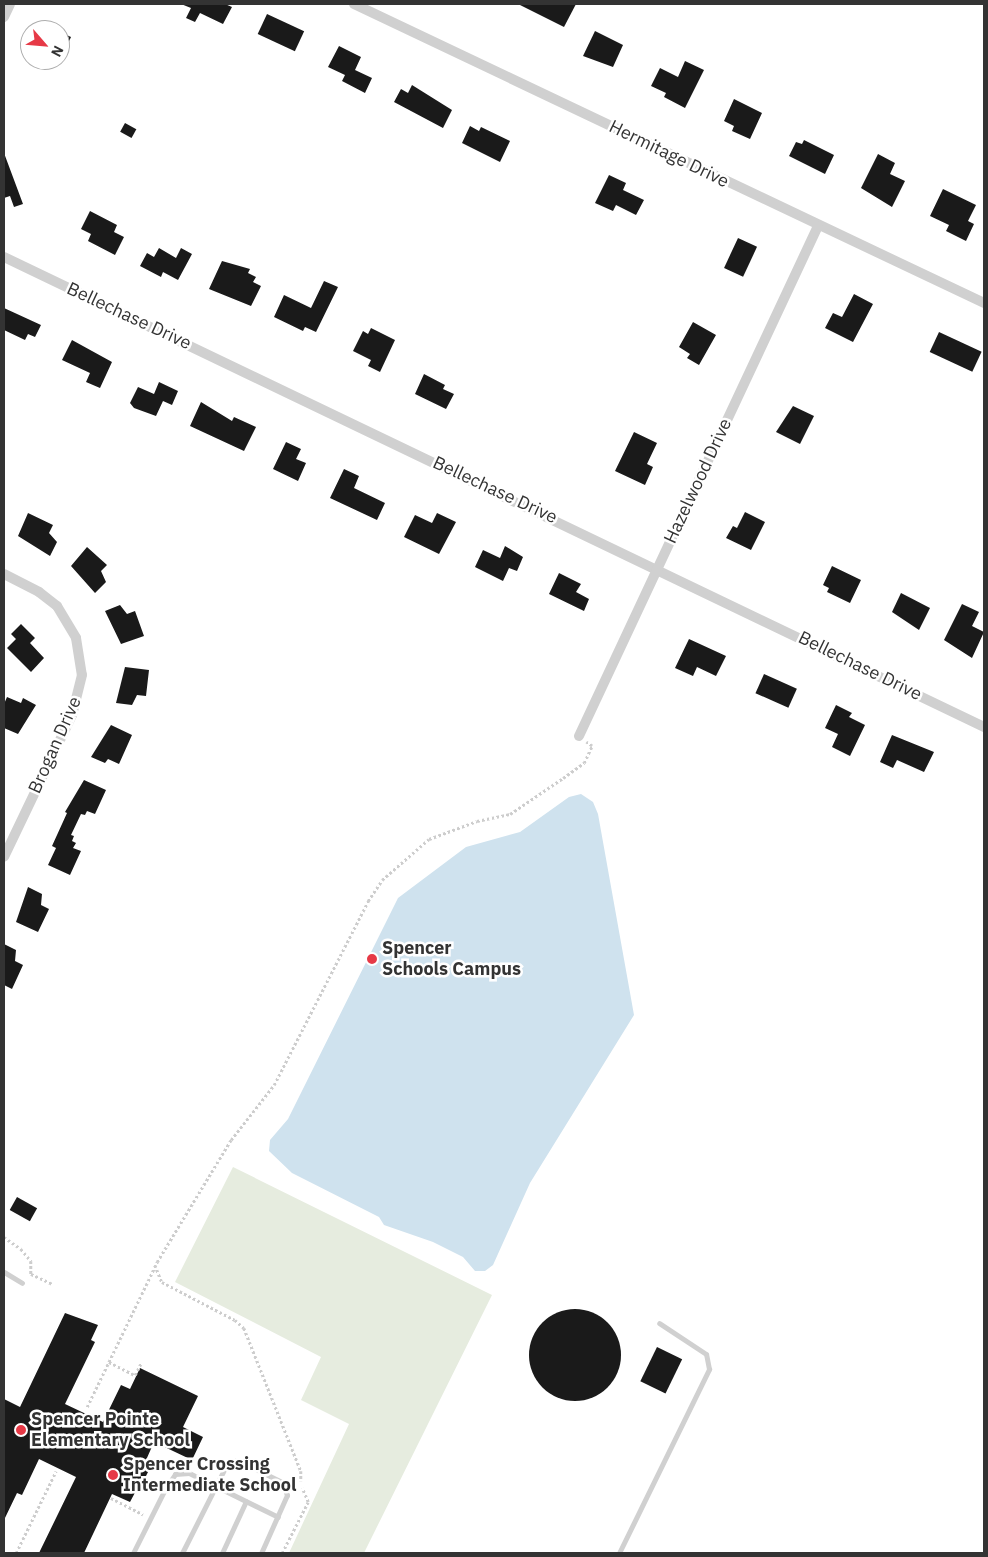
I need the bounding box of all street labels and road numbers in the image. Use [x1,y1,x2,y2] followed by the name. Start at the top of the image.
[606,116,732,192] street label: Hermitage Drive
[63,278,195,354] street label: Bellechase Drive
[660,415,736,547] street label: Hazelwood Drive
[429,452,561,528] street label: Bellechase Drive
[795,627,925,705] street label: Bellechase Drive
[24,693,86,797] street label: Brogan Drive

